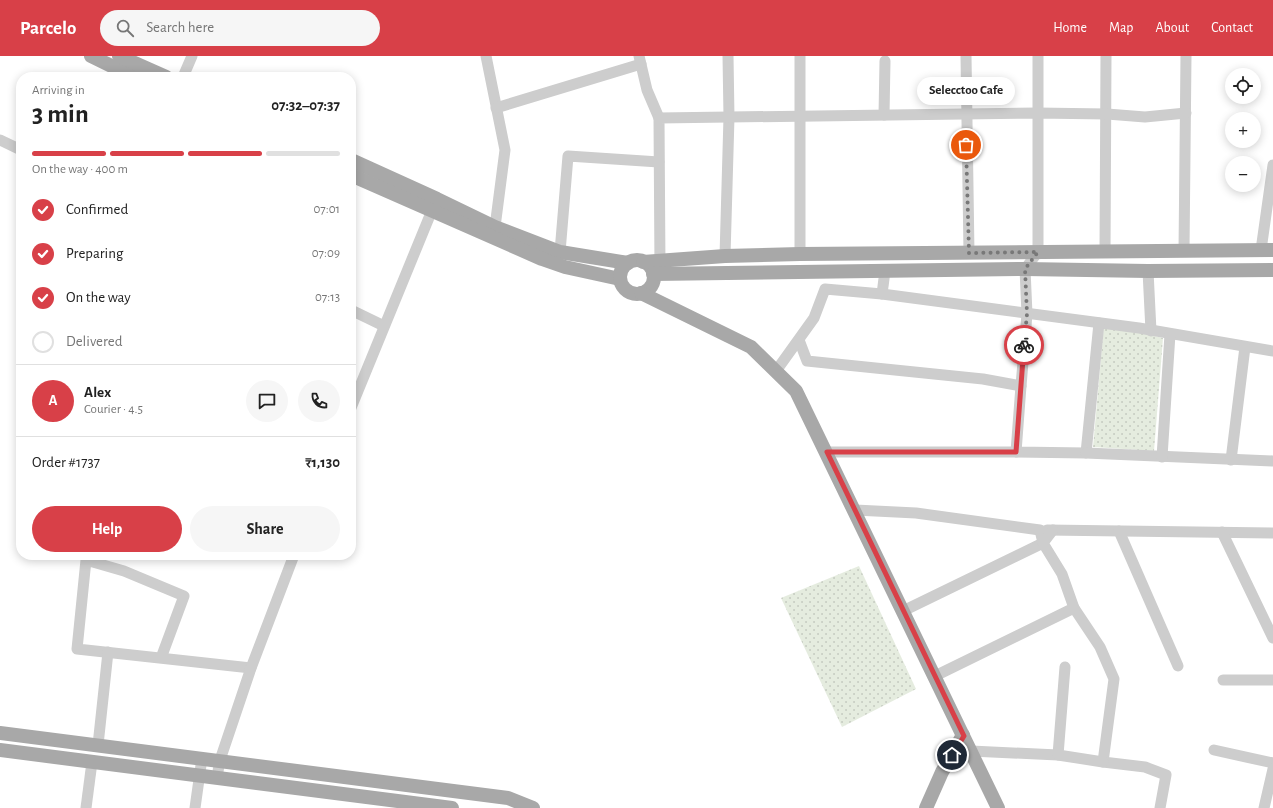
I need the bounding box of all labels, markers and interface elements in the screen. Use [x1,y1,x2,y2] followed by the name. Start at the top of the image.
[100,10,380,46] search box
[114,17,136,39] icon: search
[20,19,76,38] text: Parcelo
[146,20,214,35] text: Search here
[1053,21,1087,35] text: Home
[1109,21,1133,35] text: Map
[1155,21,1189,35] text: About
[1211,21,1253,35] text: Contact
[1225,68,1261,192] map controls
[1225,68,1261,104] button: locate
[917,77,1015,105] callout: Selecctoo Cafe
[32,84,85,97] text: Arriving in
[929,84,1003,97] text: Selecctoo Cafe
[271,98,340,113] text: 07:32–07:37
[32,101,89,127] text: 3 min
[1225,112,1261,148] button: +
[949,128,983,162] pin
[955,134,977,156] icon: bag
[1225,156,1261,192] button: −
[32,163,128,176] text: On the way · 400 m
[32,199,54,221] icon: check
[66,202,128,217] text: Confirmed
[313,203,340,216] text: 07:01
[32,243,54,265] icon: check
[66,246,123,261] text: Preparing
[312,247,340,260] text: 07:09
[32,287,54,309] icon: check
[66,290,131,305] text: On the way
[315,291,340,304] text: 07:13
[1004,325,1044,365] courier
[66,334,123,349] text: Delivered
[1013,334,1035,356] icon: bike
[246,380,288,422] button: chat
[298,380,340,422] button: phone
[84,385,111,400] text: Alex
[48,393,58,408] text: A
[84,403,143,416] text: Courier · 4.5
[32,455,100,470] text: Order #1737
[305,455,340,470] text: ₹1,130
[32,506,182,552] button: Help
[190,506,340,552] button: Share
[935,738,969,772] pin
[941,744,963,766] icon: home

